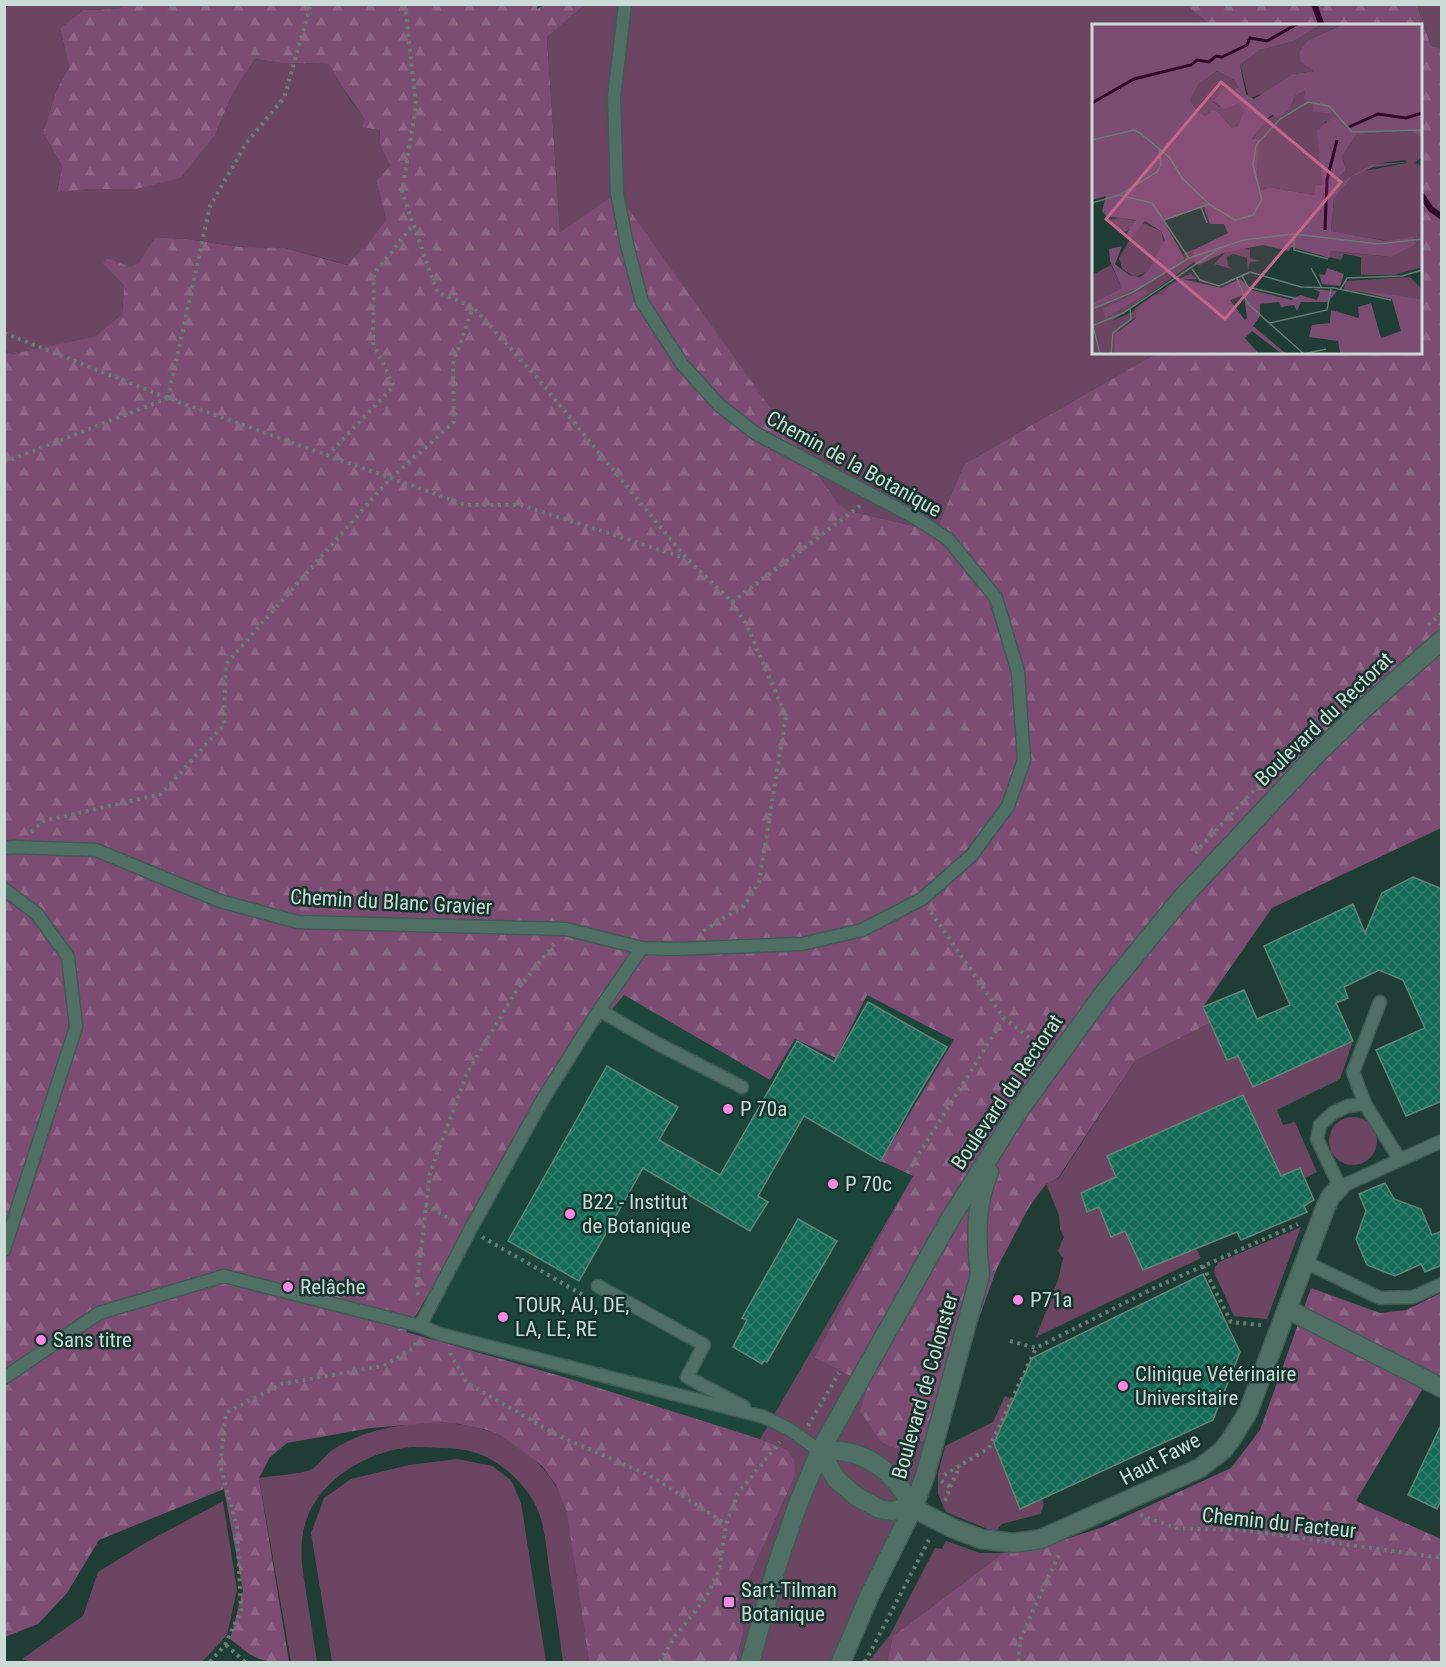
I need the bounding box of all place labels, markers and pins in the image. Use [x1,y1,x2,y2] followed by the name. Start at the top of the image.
[740,1097,787,1121] place label: P 70a
[721,1102,735,1116] marker: P 70a
[845,1172,892,1196] place label: P 70c
[826,1177,840,1191] marker: P 70c
[582,1190,691,1238] place label: B22 - Institut de Botanique
[563,1207,577,1221] marker: B22 - Institut de Botanique
[300,1275,366,1299] place label: Relâche
[281,1280,295,1294] marker: Relâche
[1030,1288,1072,1312] place label: P71a
[515,1293,629,1341] place label: TOUR, AU, DE, LA, LE, RE
[1011,1293,1025,1307] marker: P71a
[496,1310,510,1324] marker: TOUR, AU, DE, LA, LE, RE
[53,1328,132,1352] place label: Sans titre
[34,1333,48,1347] marker: Sans titre
[1135,1362,1297,1410] place label: Clinique Vétérinaire Universitaire
[1116,1379,1130,1393] marker: Clinique Vétérinaire Universitaire
[741,1578,837,1626] place label: Sart-Tilman Botanique
[722,1595,736,1609] marker: Sart-Tilman Botanique

